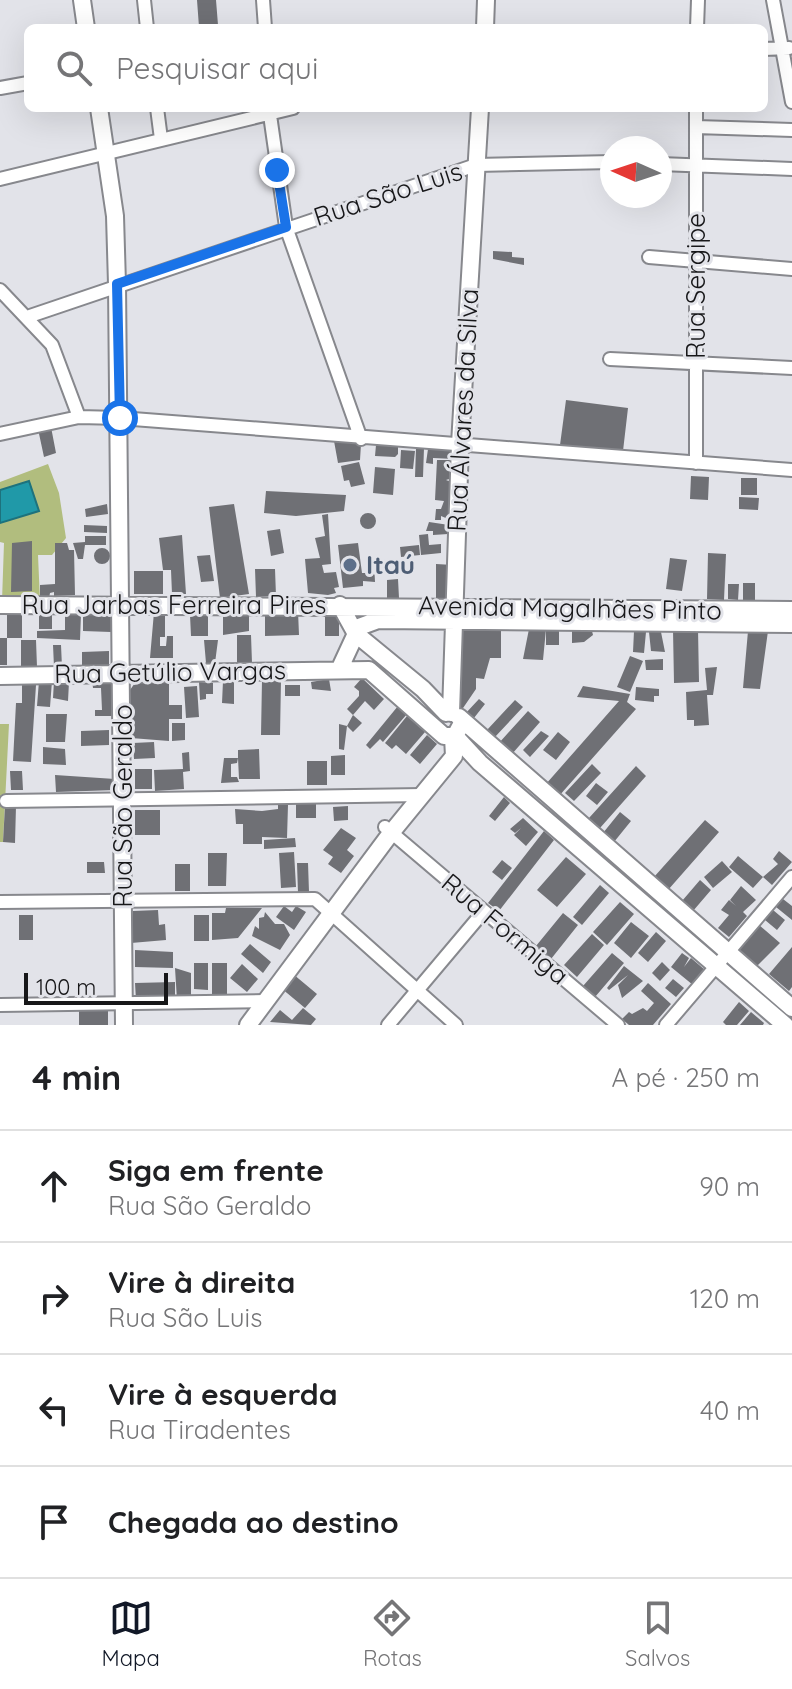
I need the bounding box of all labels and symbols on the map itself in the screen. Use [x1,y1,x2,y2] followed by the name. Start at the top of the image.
[600,136,672,208] north arrow
[259,152,295,188] route end
[309,154,466,233] street label: Rua São Luis
[679,213,712,359] street label: Rua Sergipe
[440,288,485,532] street label: Rua Álvares da Silva
[102,400,138,436] route start
[366,548,415,581] place label: Itaú
[341,556,359,574] marker: Itaú
[22,588,326,621] street label: Rua Jarbas Ferreira Pires
[418,588,722,627] street label: Avenida Magalhães Pinto
[54,653,286,690] street label: Rua Getúlio Vargas
[106,704,139,908] street label: Rua São Geraldo
[435,866,576,991] street label: Rua Formiga
[24,969,168,1005] scale bar

